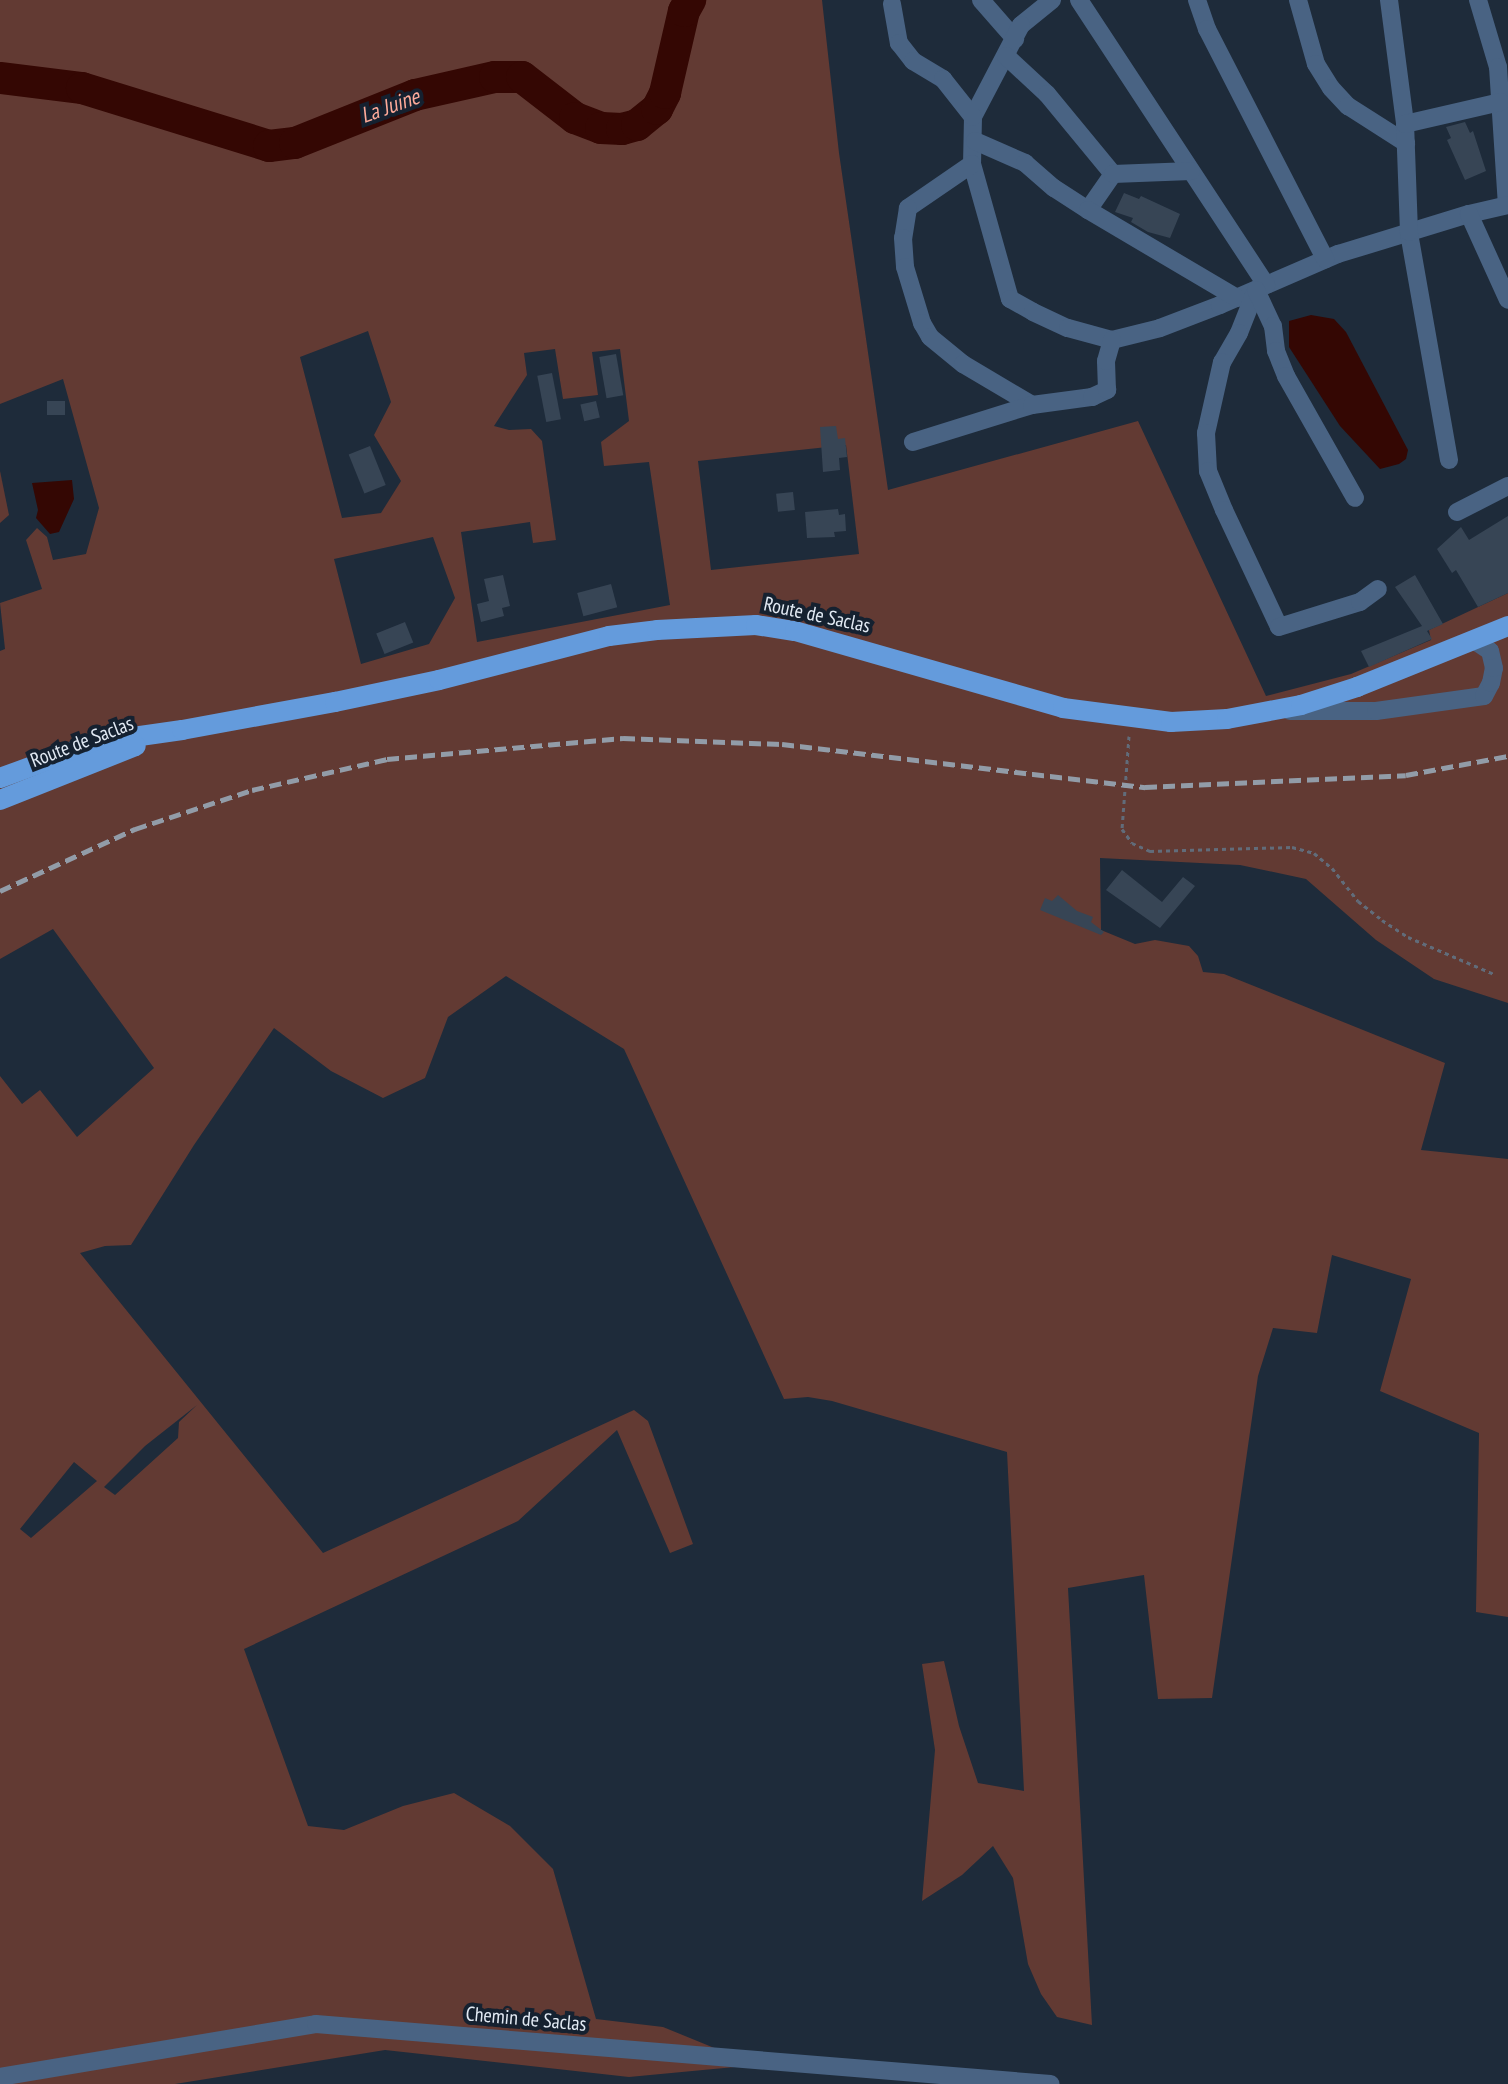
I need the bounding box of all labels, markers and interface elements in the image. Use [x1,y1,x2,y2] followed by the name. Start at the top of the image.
[357,83,423,129] water label: La Juine
[762,592,872,638] street label: Route de Saclas
[27,711,137,773] street label: Route de Saclas
[465,2002,587,2036] street label: Chemin de Saclas

